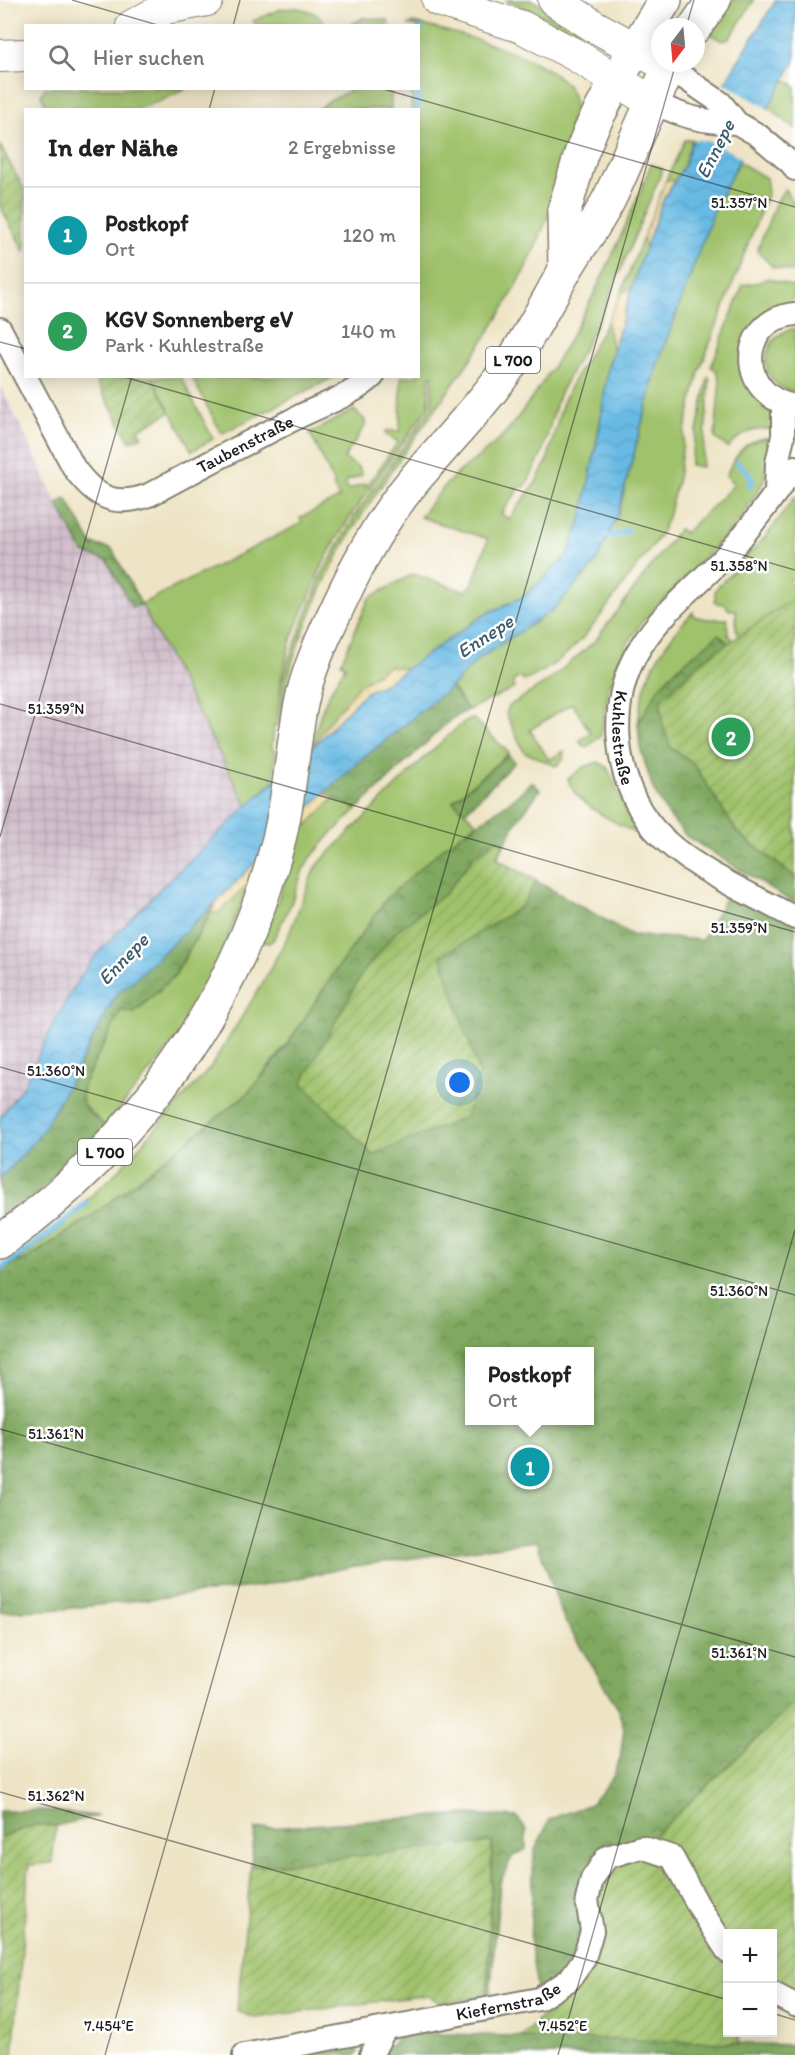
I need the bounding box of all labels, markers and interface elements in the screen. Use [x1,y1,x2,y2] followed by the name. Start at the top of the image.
[651,18,705,72] north arrow
[24,24,420,90] search box
[45,41,78,74] icon: search
[93,44,204,71] text: Hier suchen
[690,114,741,182] water label: Ennepe
[48,131,178,163] text: In der Nähe
[288,135,396,159] text: 2 Ergebnisse
[711,194,767,212] text: 51.357°N
[105,210,189,237] text: Postkopf
[63,223,72,247] text: 1
[343,223,396,247] text: 120 m
[105,237,135,261] text: Ort
[105,306,293,333] text: KGV Sonnenberg eV
[62,319,73,343] text: 2
[341,319,396,343] text: 140 m
[105,333,264,357] text: Park · Kuhlestraße
[486,347,540,373] road number: L 700
[193,410,297,478] street label: Taubenstraße
[710,557,768,575] text: 51.358°N
[452,608,519,663] water label: Ennepe
[607,689,639,788] street label: Kuhlestraße
[28,700,84,718] text: 51.359°N
[712,714,750,760] pin: 2
[711,919,767,937] text: 51.359°N
[93,927,154,990] water label: Ennepe
[27,1062,85,1080] text: 51.360°N
[445,1068,474,1097] your location
[78,1139,132,1165] road number: L 700
[710,1282,768,1300] text: 51.360°N
[465,1347,594,1425] popup
[488,1361,571,1388] text: Postkopf
[488,1388,518,1412] text: Ort
[28,1425,84,1443] text: 51.361°N
[510,1444,550,1490] pin: 1
[711,1644,767,1662] text: 51.361°N
[27,1787,85,1805] text: 51.362°N
[723,1929,777,2037] map controls
[723,1929,777,1983] button: +
[454,1977,565,2026] street label: Kiefernstraße
[723,1983,777,2037] button: −
[84,2017,134,2035] text: 7.454°E
[539,2017,587,2035] text: 7.452°E

